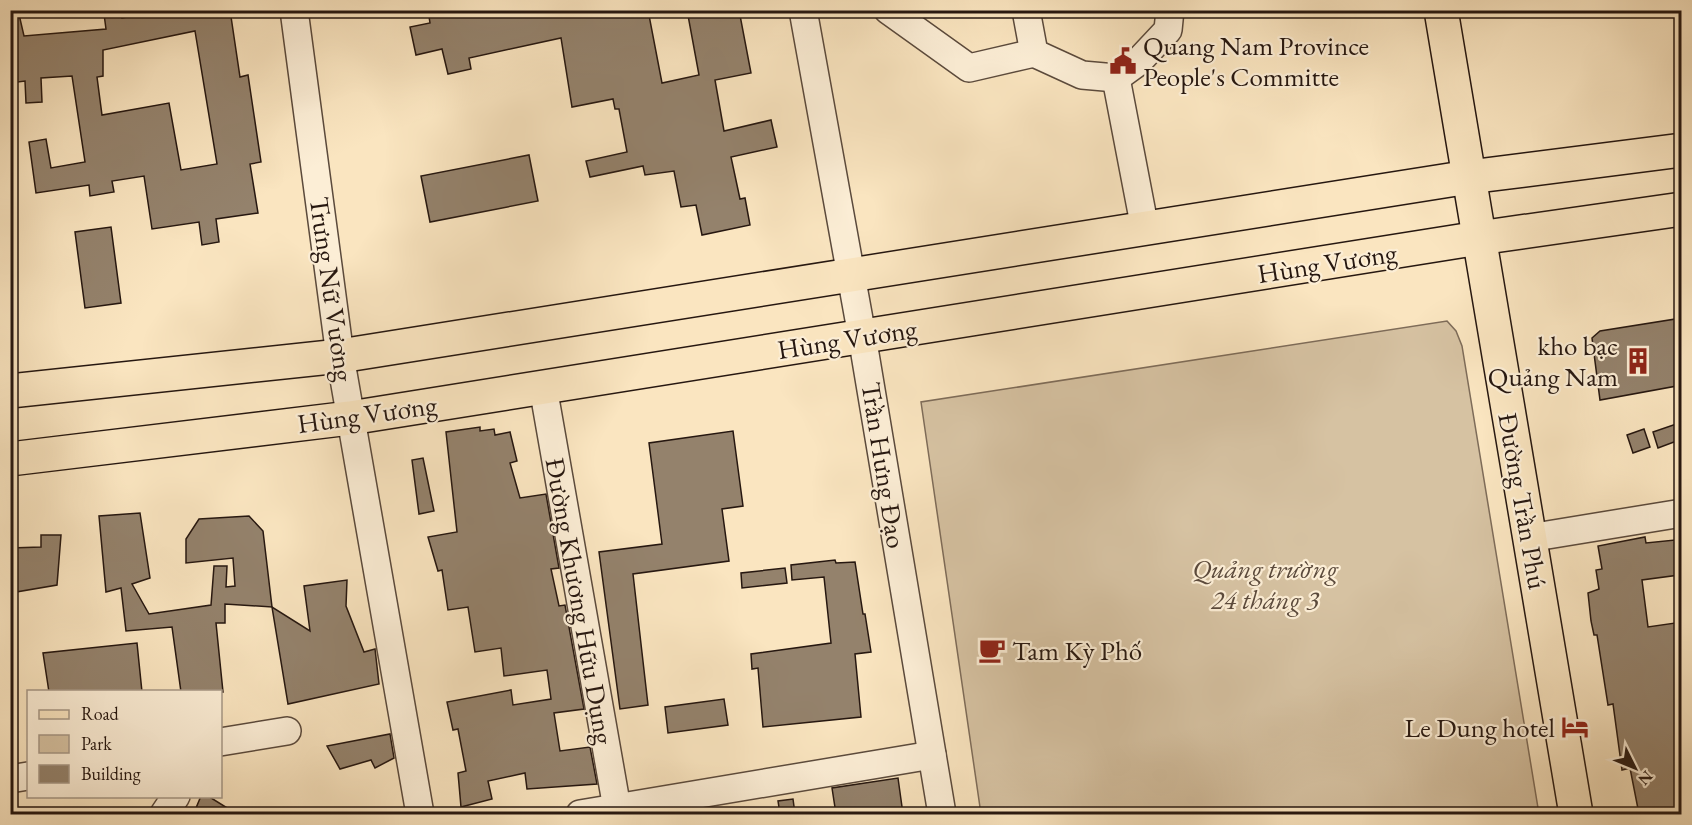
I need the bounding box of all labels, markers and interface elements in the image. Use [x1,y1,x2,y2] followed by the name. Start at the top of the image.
[1143,28,1369,94] place label: Quang Nam Province People's Committe
[1108,46,1138,76] public building icon: Quang Nam Province People's Committe
[302,195,362,384] street label: Trưng Nữ Vương
[1255,235,1399,291] street label: Hùng Vương
[775,311,919,367] street label: Hùng Vương
[1488,328,1618,394] place label: kho bạc Quảng Nam
[1623,346,1653,376] building icon: kho bạc Quảng Nam
[854,379,914,551] street label: Trần Hưng Đạo
[295,387,439,441] street label: Hùng Vương
[1490,410,1556,592] street label: Đường Trần Phú
[538,455,622,747] street label: Đường Khương Hữu Dụng
[1192,551,1339,617] park label: Quảng trường 24 tháng 3
[1012,633,1142,668] place label: Tam Kỳ Phố
[977,635,1007,665] cafe icon: Tam Kỳ Phố
[27,690,222,798] legend
[81,702,120,725] text: Road
[1405,710,1555,745] place label: Le Dung hotel
[1560,712,1590,742] hotel icon: Le Dung hotel
[81,732,112,755] text: Park
[1605,738,1665,798] north arrow
[81,762,141,785] text: Building
[1633,766,1658,790] text: N

